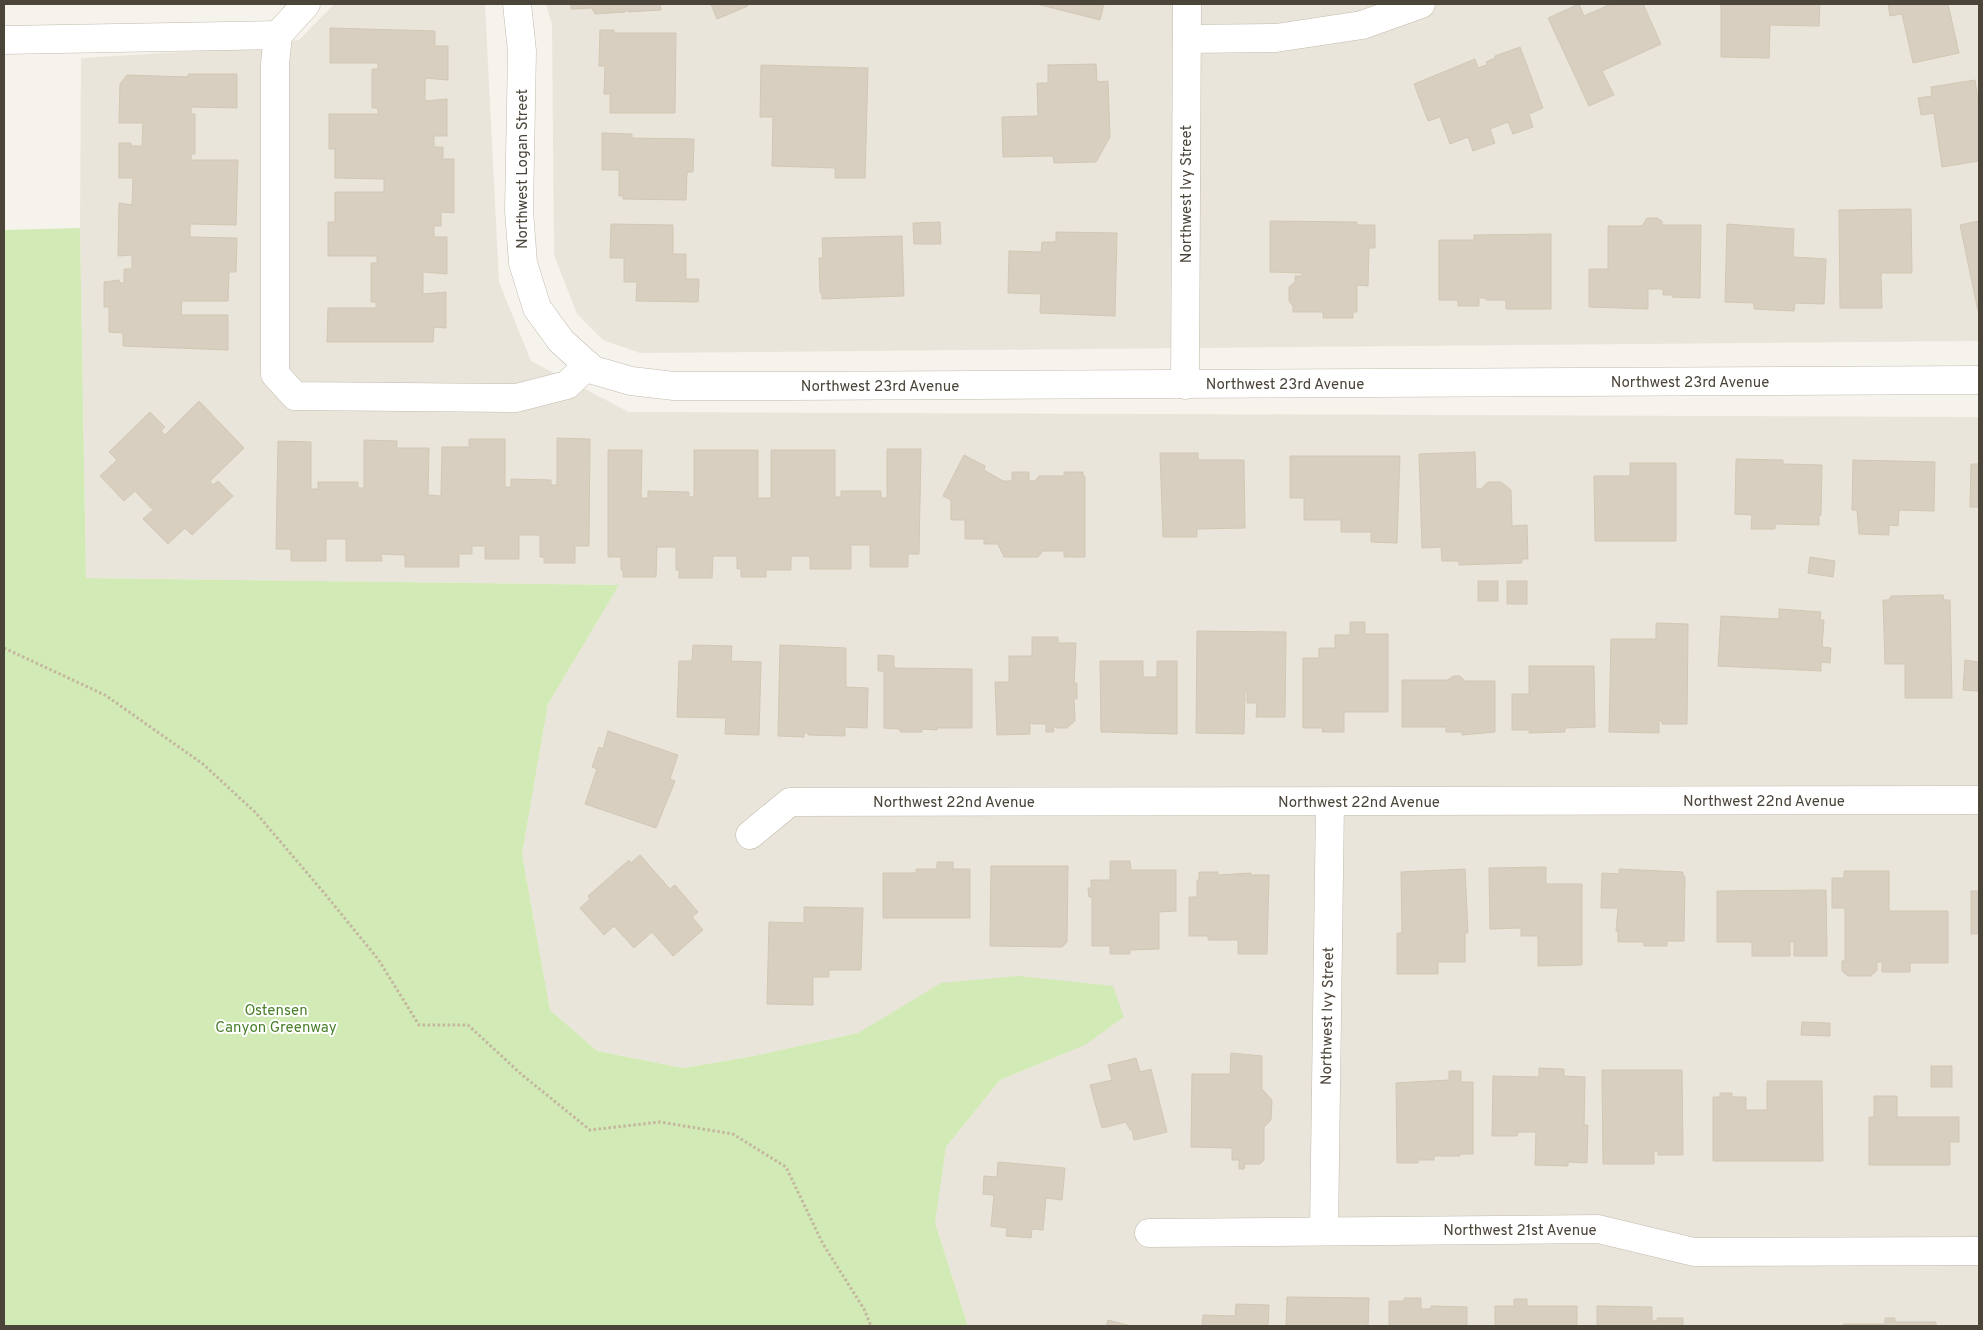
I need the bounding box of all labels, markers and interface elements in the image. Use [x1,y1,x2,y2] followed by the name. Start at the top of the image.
[514,89,533,249] street label: Northwest Logan Street
[1178,125,1197,263] street label: Northwest Ivy Street
[1611,374,1769,393] street label: Northwest 23rd Avenue
[1206,376,1364,395] street label: Northwest 23rd Avenue
[801,378,959,397] street label: Northwest 23rd Avenue
[1683,793,1845,812] street label: Northwest 22nd Avenue
[873,794,1035,813] street label: Northwest 22nd Avenue
[1278,794,1440,813] street label: Northwest 22nd Avenue
[1318,947,1339,1085] street label: Northwest Ivy Street
[215,1002,337,1038] park label: Ostensen Canyon Greenway
[1443,1222,1597,1241] street label: Northwest 21st Avenue

